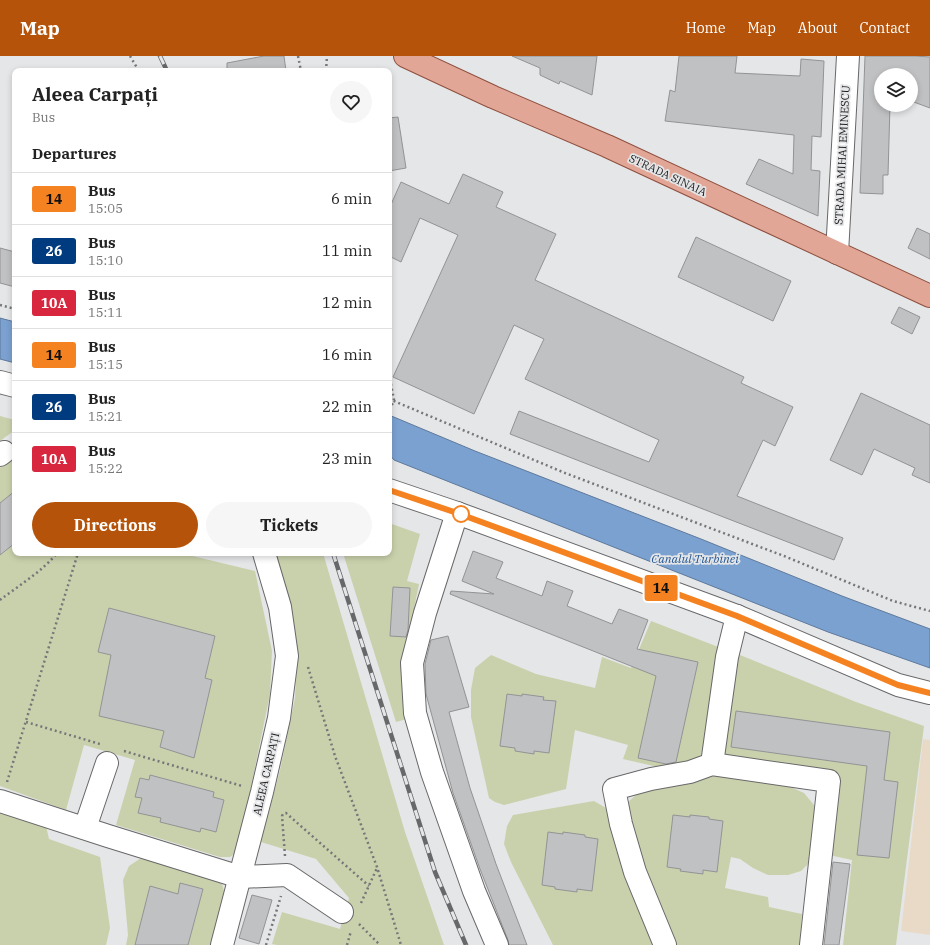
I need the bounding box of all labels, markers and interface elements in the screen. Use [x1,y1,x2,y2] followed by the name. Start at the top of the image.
[20,16,60,40] text: Map
[686,19,725,37] text: Home
[747,19,776,37] text: Map
[798,19,837,37] text: About
[859,19,910,37] text: Contact
[874,68,918,112] map controls
[874,68,918,112] button: layers
[330,81,372,123] button: heart
[32,82,158,106] text: Aleea Carpați
[831,85,853,225] street label: STRADA MIHAI EMINESCU
[32,109,55,126] text: Bus
[32,144,116,163] text: Departures
[627,151,709,199] street label: STRADA SINAIA
[88,181,116,200] text: Bus
[331,189,372,208] text: 6 min
[46,190,62,208] text: 14
[88,200,123,217] text: 15:05
[88,233,116,252] text: Bus
[322,241,372,260] text: 11 min
[46,242,62,260] text: 26
[88,252,123,269] text: 15:10
[88,285,116,304] text: Bus
[322,293,372,312] text: 12 min
[41,294,67,312] text: 10A
[88,304,123,321] text: 15:11
[88,337,116,356] text: Bus
[322,345,372,364] text: 16 min
[46,346,62,364] text: 14
[88,356,123,373] text: 15:15
[88,389,116,408] text: Bus
[322,397,372,416] text: 22 min
[46,398,62,416] text: 26
[88,408,123,425] text: 15:21
[88,441,116,460] text: Bus
[322,449,372,468] text: 23 min
[41,450,67,468] text: 10A
[88,460,123,477] text: 15:22
[32,502,198,548] button: Directions
[206,502,372,548] button: Tickets
[452,505,470,523] unlabelled marker
[651,551,739,566] water label: Canalul Turbinei
[643,575,679,601] line badge: 14
[653,579,669,597] text: 14
[250,731,283,817] street label: ALEEA CARPAȚI

